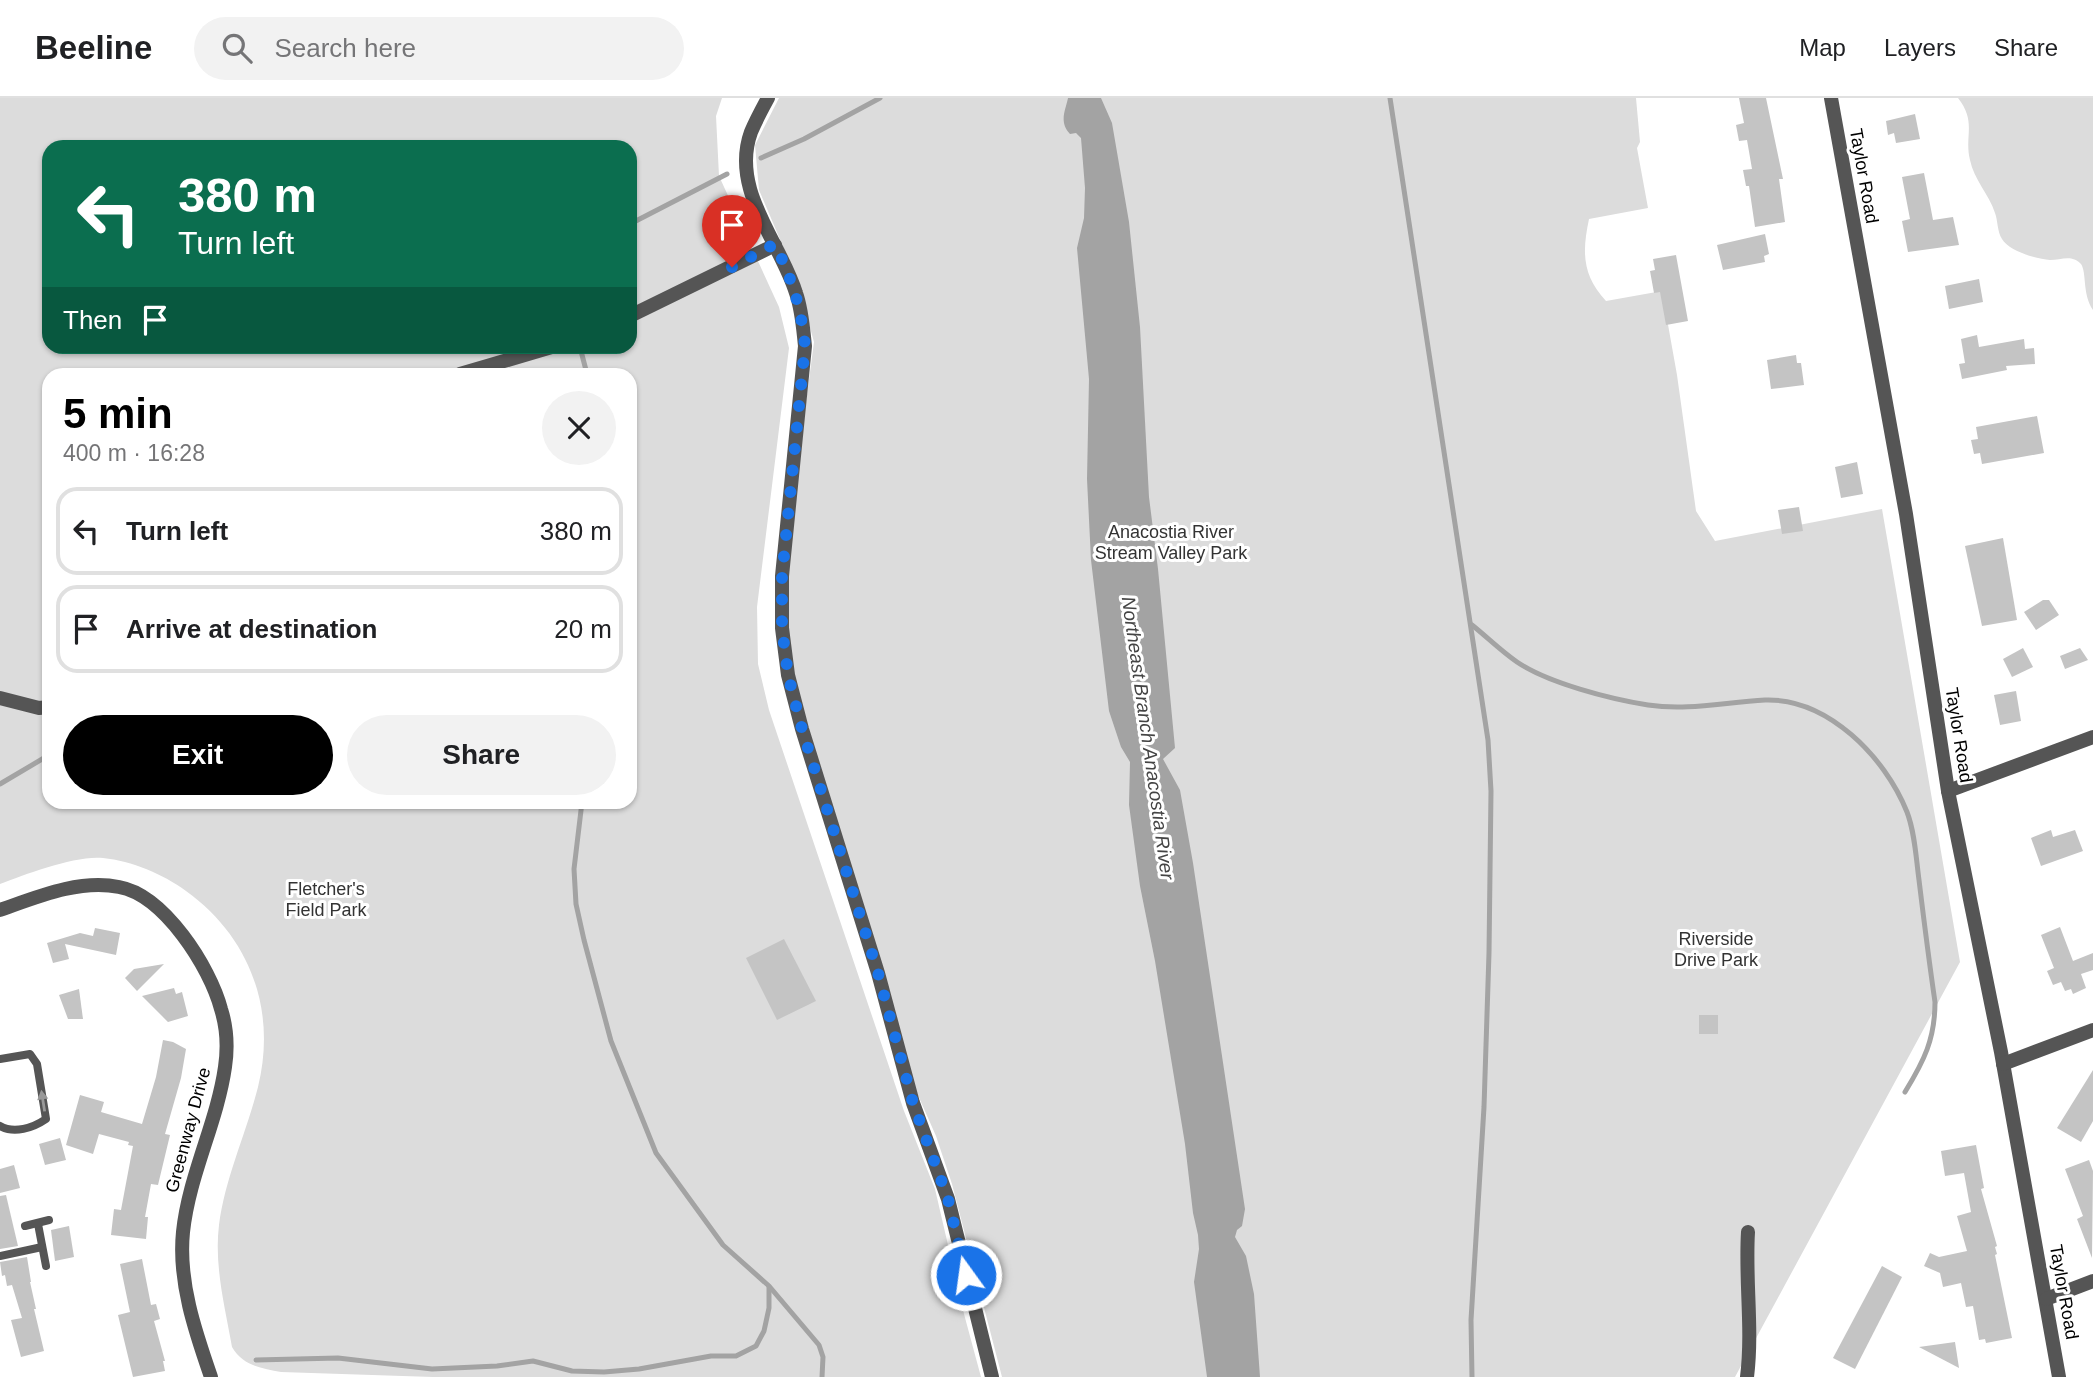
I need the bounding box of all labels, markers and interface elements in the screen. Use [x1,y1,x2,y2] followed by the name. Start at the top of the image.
[194,17,684,80] search box
[35,29,152,66] text: Beeline
[218,29,256,67] icon: search
[274,33,416,63] text: Search here
[1799,34,1846,61] text: Map
[1884,34,1956,61] text: Layers
[1994,34,2058,61] text: Share
[1846,127,1882,225] street label: Taylor Road
[63,168,154,259] icon: left
[178,168,317,222] text: 380 m
[702,195,762,267] pin
[713,206,751,244] icon: arrive
[178,225,294,261] text: Turn left
[136,301,174,339] icon: arrive
[63,305,122,335] text: Then
[63,390,173,437] text: 5 min
[542,391,616,465] button: close
[63,440,205,466] text: 400 m · 16:28
[67,512,105,550] icon: left
[126,516,228,546] text: Turn left
[540,516,612,546] text: 380 m
[1095,522,1248,563] park label: Anacostia River Stream Valley Park
[1118,595,1178,881] water label: Northeast Branch Anacostia River
[67,610,105,648] icon: arrive
[126,614,377,644] text: Arrive at destination
[554,614,612,644] text: 20 m
[1942,686,1976,784] street label: Taylor Road
[63,715,333,795] button: Exit
[347,715,616,795] button: Share
[285,879,368,920] park label: Fletcher's Field Park
[1674,929,1759,970] park label: Riverside Drive Park
[162,1065,214,1195] street label: Greenway Drive
[37,1090,48,1112] one-way arrow
[929,1238,1003,1312] position arrow
[2046,1243,2082,1341] street label: Taylor Road

